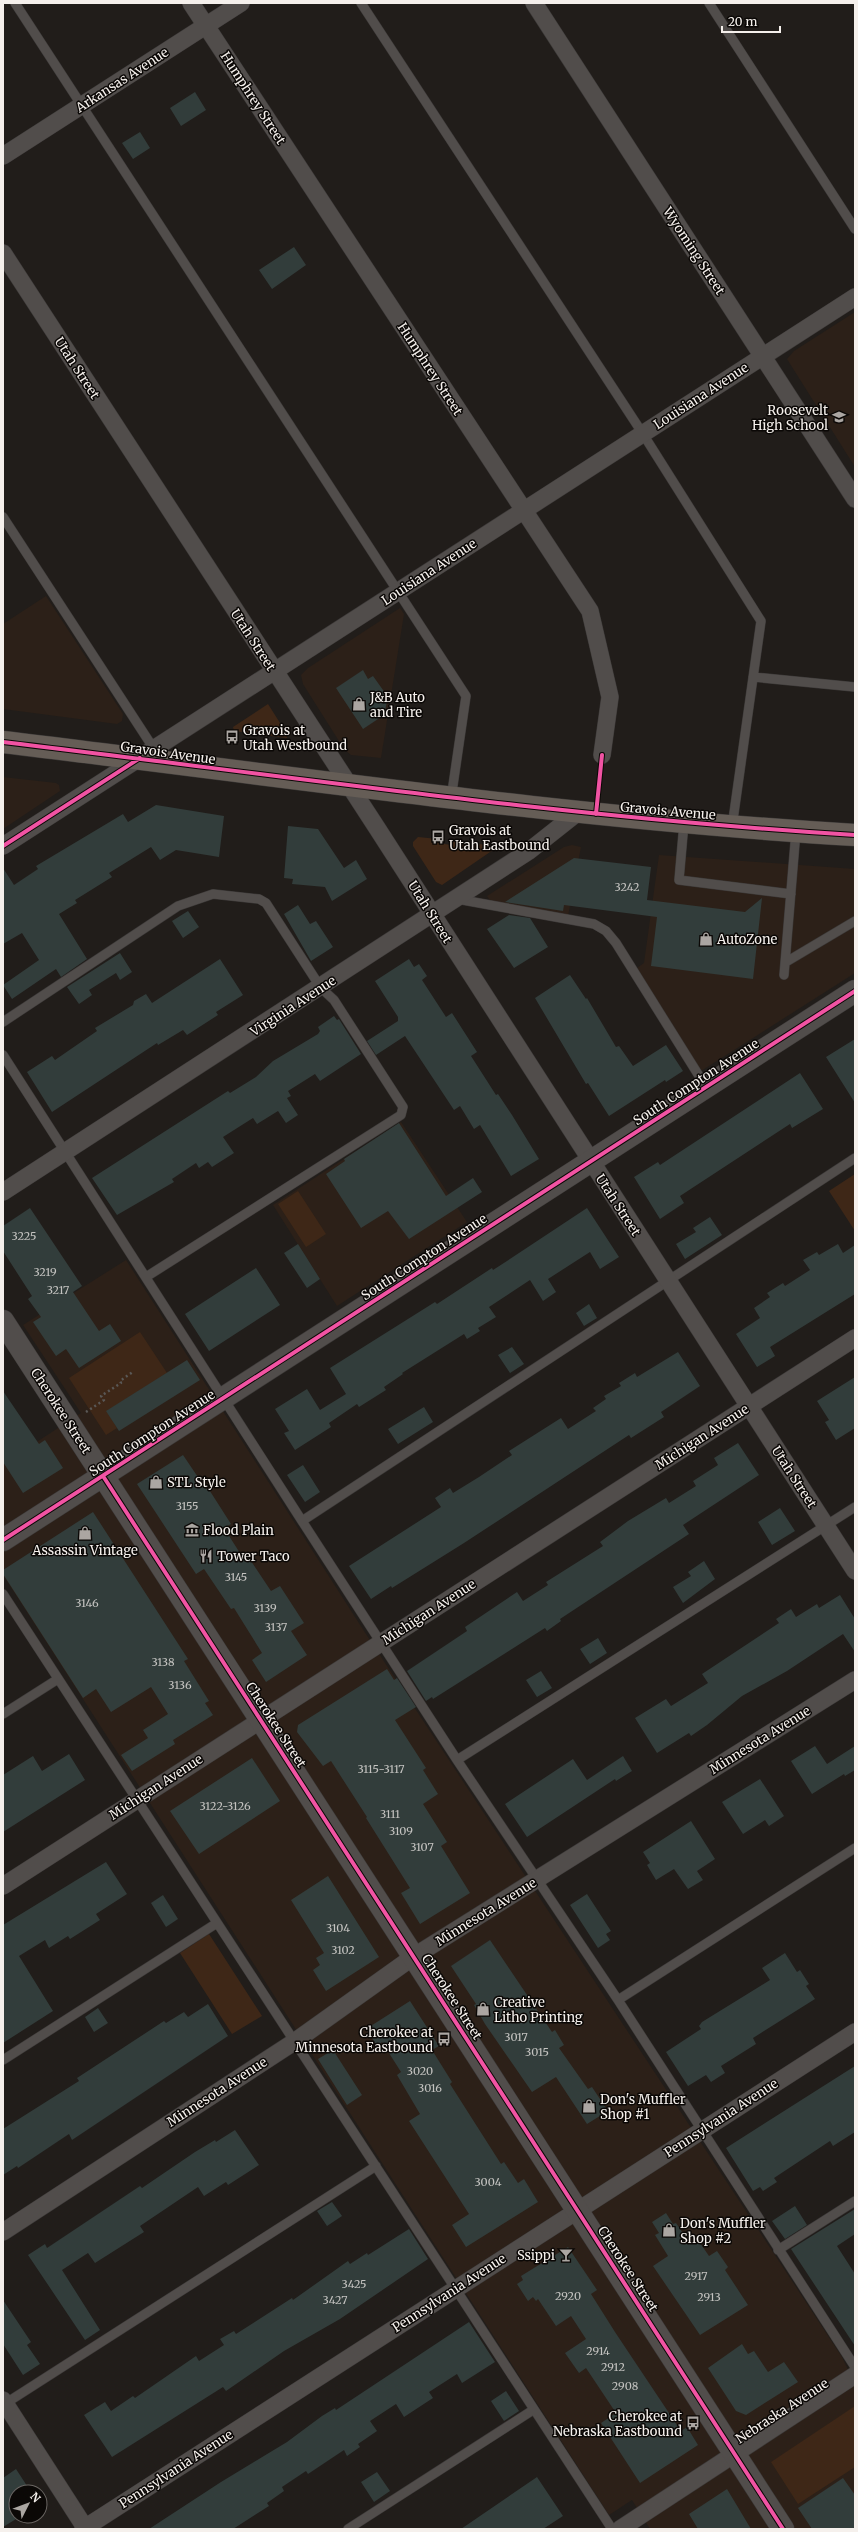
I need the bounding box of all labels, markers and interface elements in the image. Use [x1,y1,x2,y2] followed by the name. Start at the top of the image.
[722,8,780,34] scale bar
[728,14,757,29] text: 20 m
[72,44,172,117] street label: Arkansas Avenue
[217,48,289,148] street label: Humphrey Street
[659,203,729,298] street label: Wyoming Street
[394,319,466,419] street label: Humphrey Street
[51,334,103,402] street label: Utah Street
[650,359,752,433] street label: Louisiana Avenue
[752,402,828,434] place label: Roosevelt High School
[831,409,847,425] school or university icon: Roosevelt High School
[378,535,480,609] street label: Louisiana Avenue
[227,606,279,674] street label: Utah Street
[369,689,425,721] place label: J&B Auto and Tire
[351,696,367,712] shop icon: J&B Auto and Tire
[243,722,347,754] place label: Gravois at Utah Westbound
[224,729,240,745] bus stop icon: Gravois at Utah Westbound
[119,738,217,768] street label: Gravois Avenue
[620,798,717,824] street label: Gravois Avenue
[449,822,550,854] place label: Gravois at Utah Eastbound
[430,829,446,845] bus stop icon: Gravois at Utah Eastbound
[404,878,456,946] street label: Utah Street
[615,880,639,894] house number: 3242
[698,931,714,947] shop icon: AutoZone
[716,931,778,948] place label: AutoZone
[246,972,339,1041] street label: Virginia Avenue
[630,1035,762,1129] street label: South Compton Avenue
[592,1171,644,1239] street label: Utah Street
[358,1210,490,1304] street label: South Compton Avenue
[12,1229,36,1243] house number: 3225
[33,1265,57,1279] house number: 3219
[47,1283,69,1297] house number: 3217
[27,1365,95,1457] street label: Cherokee Street
[86,1386,218,1480] street label: South Compton Avenue
[652,1400,752,1474] street label: Michigan Avenue
[768,1443,820,1511] street label: Utah Street
[148,1474,164,1490] shop icon: STL Style
[167,1474,226,1491] place label: STL Style
[176,1499,198,1513] house number: 3155
[184,1522,200,1538] museum icon: Flood Plain
[203,1522,274,1539] place label: Flood Plain
[77,1525,93,1541] shop icon: Assassin Vintage
[31,1542,138,1559] place label: Assassin Vintage
[198,1548,214,1564] restaurant icon: Tower Taco
[217,1548,290,1565] place label: Tower Taco
[225,1570,247,1584] house number: 3145
[379,1575,479,1649] street label: Michigan Avenue
[75,1596,99,1610] house number: 3146
[253,1601,277,1615] house number: 3139
[265,1620,287,1634] house number: 3137
[151,1655,175,1669] house number: 3138
[168,1678,192,1692] house number: 3136
[242,1679,310,1771] street label: Cherokee Street
[706,1702,814,1778] street label: Minnesota Avenue
[106,1750,206,1824] street label: Michigan Avenue
[357,1762,405,1776] house number: 3115-3117
[199,1799,251,1813] house number: 3122-3126
[380,1807,400,1821] house number: 3111
[389,1824,413,1838] house number: 3109
[410,1840,434,1854] house number: 3107
[432,1874,540,1950] street label: Minnesota Avenue
[326,1921,350,1935] house number: 3104
[331,1943,355,1957] house number: 3102
[418,1951,486,2043] street label: Cherokee Street
[494,1994,583,2026] place label: Creative Litho Printing
[475,2001,491,2017] shop icon: Creative Litho Printing
[295,2024,433,2056] place label: Cherokee at Minnesota Eastbound
[504,2030,528,2044] house number: 3017
[436,2031,452,2047] bus stop icon: Cherokee at Minnesota Eastbound
[525,2045,549,2059] house number: 3015
[164,2053,270,2131] street label: Minnesota Avenue
[407,2064,433,2078] house number: 3020
[661,2075,781,2161] street label: Pennsylvania Avenue
[418,2081,442,2095] house number: 3016
[600,2091,686,2123] place label: Don's Muffler Shop #1
[581,2098,597,2114] shop icon: Don's Muffler Shop #1
[474,2175,502,2189] house number: 3004
[680,2215,766,2247] place label: Don's Muffler Shop #2
[661,2222,677,2238] shop icon: Don's Muffler Shop #2
[594,2223,662,2315] street label: Cherokee Street
[517,2247,555,2264] place label: Ssippi
[558,2247,574,2263] bar icon: Ssippi
[389,2250,509,2336] street label: Pennsylvania Avenue
[684,2269,708,2283] house number: 2917
[342,2277,366,2291] house number: 3425
[555,2289,581,2303] house number: 2920
[697,2290,721,2304] house number: 2913
[323,2293,347,2307] house number: 3427
[586,2344,610,2358] house number: 2914
[601,2360,625,2374] house number: 2912
[732,2375,832,2447] street label: Nebraska Avenue
[612,2379,639,2393] house number: 2908
[553,2408,682,2440] place label: Cherokee at Nebraska Eastbound
[685,2415,701,2431] bus stop icon: Cherokee at Nebraska Eastbound
[116,2426,236,2512] street label: Pennsylvania Avenue
[8,2484,48,2524] north arrow
[27,2489,44,2505] text: N

